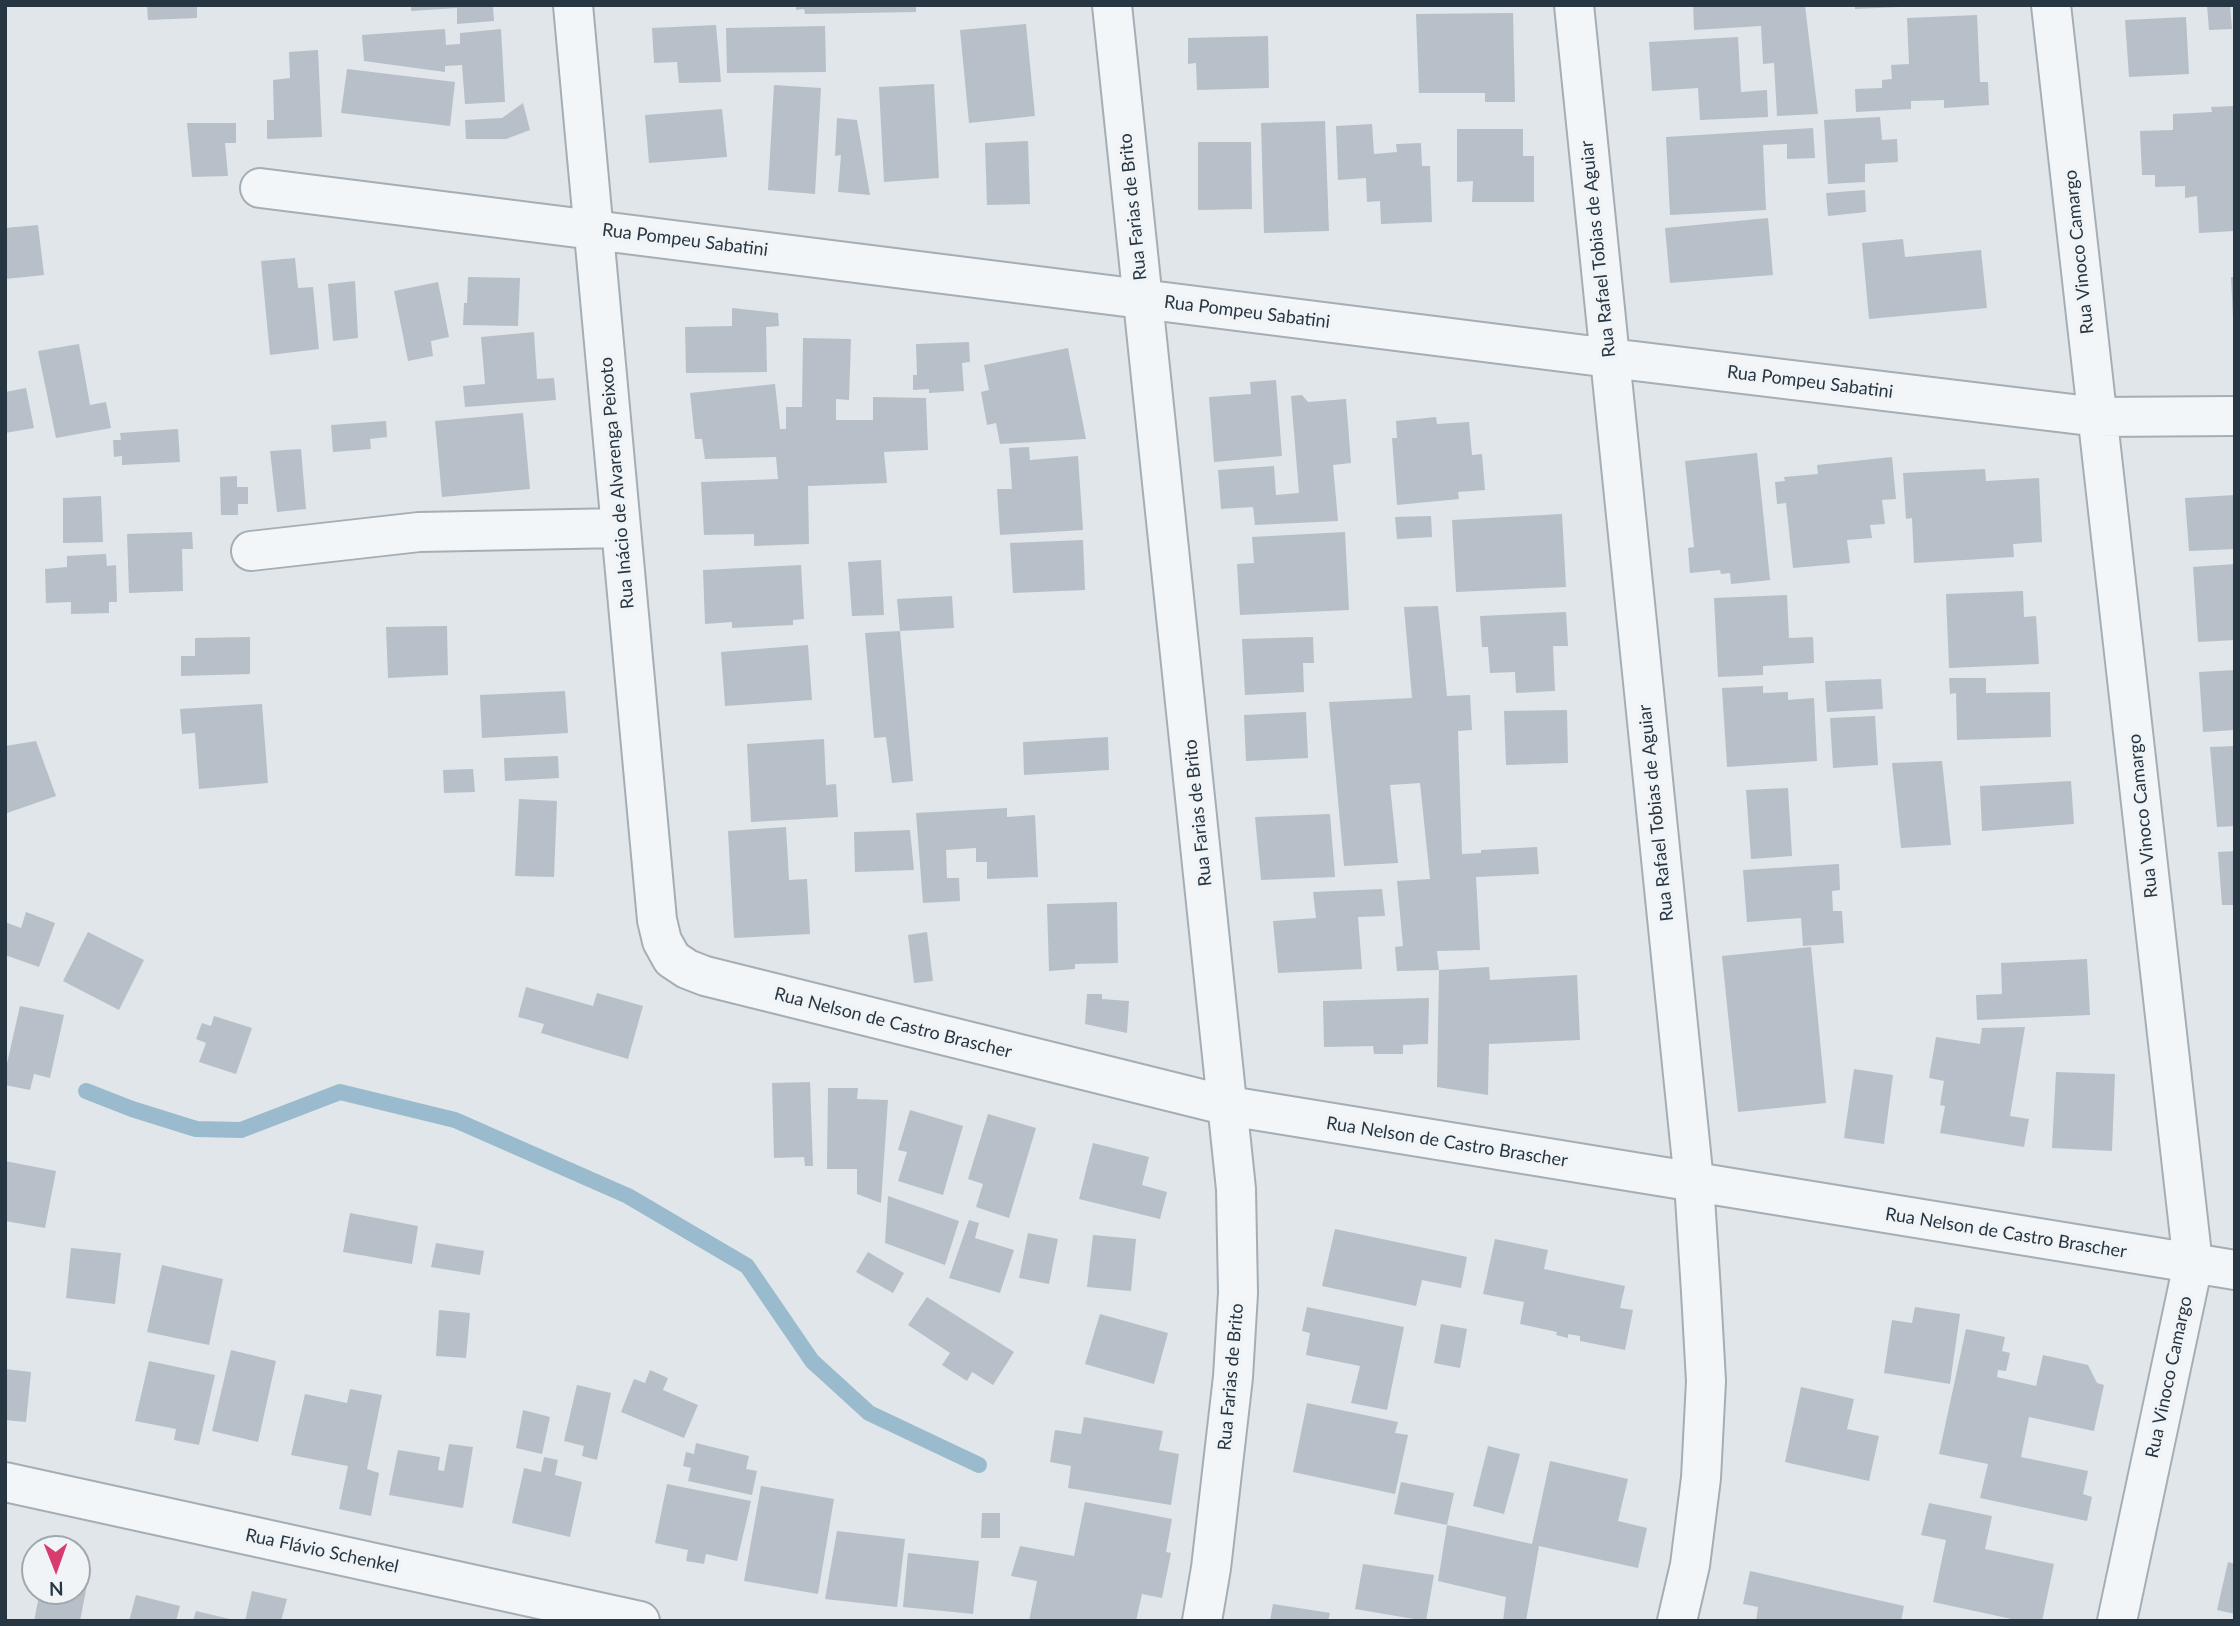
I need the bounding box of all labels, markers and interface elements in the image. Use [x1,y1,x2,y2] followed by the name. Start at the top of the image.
[1115,132,1151,282] street label: Rua Farias de Brito
[1576,139,1620,359] street label: Rua Rafael Tobias de Aguiar
[2060,169,2098,335] street label: Rua Vinoco Camargo
[601,219,769,261] street label: Rua Pompeu Sabatini
[1163,291,1331,333] street label: Rua Pompeu Sabatini
[595,356,639,610] street label: Rua Inácio de Alvarenga Peixoto
[1726,361,1894,403] street label: Rua Pompeu Sabatini
[1634,703,1678,923] street label: Rua Rafael Tobias de Aguiar
[2124,733,2162,899] street label: Rua Vinoco Camargo
[1180,738,1216,888] street label: Rua Farias de Brito
[772,983,1014,1063] street label: Rua Nelson de Castro Brascher
[1325,1112,1569,1172] street label: Rua Nelson de Castro Brascher
[1884,1203,2128,1263] street label: Rua Nelson de Castro Brascher
[2141,1294,2197,1460] street label: Rua Vinoco Camargo
[1214,1302,1248,1452] street label: Rua Farias de Brito
[243,1524,401,1578] street label: Rua Flávio Schenkel
[21,1535,91,1605] north arrow
[49,1578,64,1601] text: N

